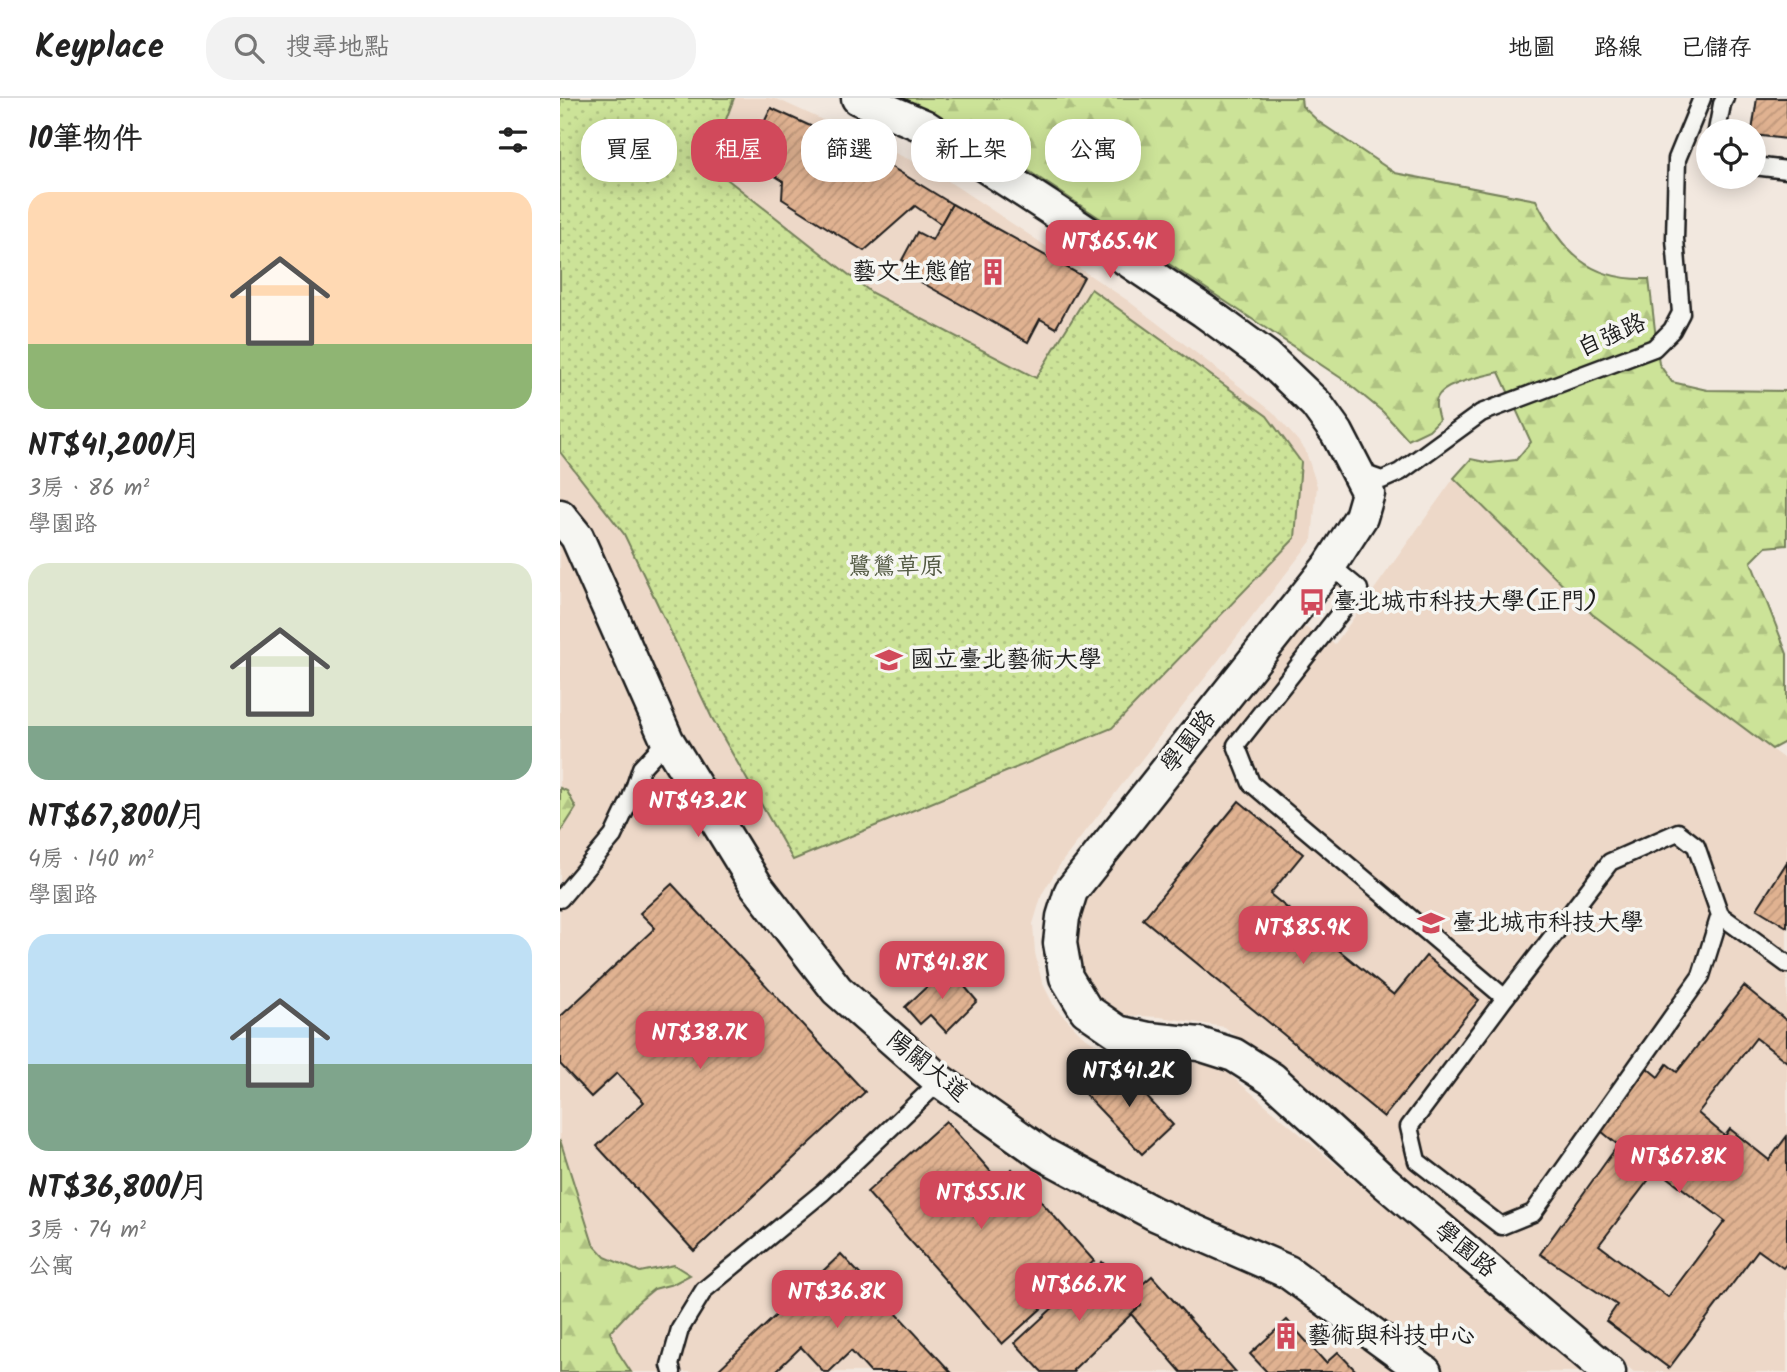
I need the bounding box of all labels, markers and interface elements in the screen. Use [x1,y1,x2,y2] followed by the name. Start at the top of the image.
[206,17,696,80] search box
[35,22,164,75] text: Keyplace
[286,27,390,69] text: 搜尋地點
[230,29,268,67] icon: search
[1508,29,1556,68] text: 地圖
[1594,29,1642,68] text: 路線
[1680,29,1752,68] text: 已儲存
[28,116,142,164] text: 10筆物件
[581,119,677,182] chip: 買屋
[691,119,787,182] chip: 租屋
[801,119,897,182] chip: 篩選
[911,119,1031,182] chip: 新上架
[1045,119,1141,182] chip: 公寓
[1696,119,1766,189] map controls
[1696,119,1766,189] button: locate
[494,121,532,159] icon: filters
[1038,220,1182,280] pin: NT$65.4K
[1062,225,1158,261] text: NT$65.4K
[217,238,343,364] icon: home
[852,253,972,292] place label: 藝文生態館
[978,257,1008,287] building icon: 藝文生態館
[1571,304,1653,368] street label: 自強路
[28,423,201,471] text: NT$41,200/月
[28,471,149,507] text: 3房 · 86 m²
[28,507,97,543] text: 學園路
[848,548,944,587] park label: 鷺鷥草原
[1333,583,1597,622] place label: 臺北城市科技大學(正門)
[1297,587,1327,617] bus stop icon: 臺北城市科技大學(正門)
[217,609,343,735] icon: home
[910,641,1102,680] place label: 國立臺北藝術大學
[874,645,904,675] school or university icon: 國立臺北藝術大學
[1151,702,1227,782] street label: 學園路
[626,780,770,839] pin: NT$43.2K
[649,784,747,820] text: NT$43.2K
[28,794,206,842] text: NT$67,800/月
[28,842,154,878] text: 4房 · 140 m²
[28,878,97,914] text: 學園路
[1452,904,1644,943] place label: 臺北城市科技大學
[1231,906,1375,966] pin: NT$85.9K
[1416,908,1446,938] school or university icon: 臺北城市科技大學
[1255,911,1351,947] text: NT$85.9K
[870,942,1014,1001] pin: NT$41.8K
[896,946,989,982] text: NT$41.8K
[217,980,343,1106] icon: home
[628,1012,772,1071] pin: NT$38.7K
[652,1016,748,1052] text: NT$38.7K
[877,1022,977,1112] street label: 陽關大道
[1057,1049,1201,1109] pin: NT$41.2K
[1083,1054,1175,1090] text: NT$41.2K
[1607,1136,1751,1195] pin: NT$67.8K
[1631,1140,1727,1176] text: NT$67.8K
[28,1165,208,1213] text: NT$36,800/月
[909,1172,1053,1231] pin: NT$55.1K
[936,1176,1026,1212] text: NT$55.1K
[1425,1212,1505,1288] street label: 學園路
[28,1213,146,1249] text: 3房 · 74 m²
[28,1249,74,1285] text: 公寓
[1007,1264,1151,1323] pin: NT$66.7K
[1031,1268,1127,1304] text: NT$66.7K
[765,1270,909,1330] pin: NT$36.8K
[788,1275,886,1311] text: NT$36.8K
[1307,1317,1475,1356] place label: 藝術與科技中心
[1271,1321,1301,1351] building icon: 藝術與科技中心

